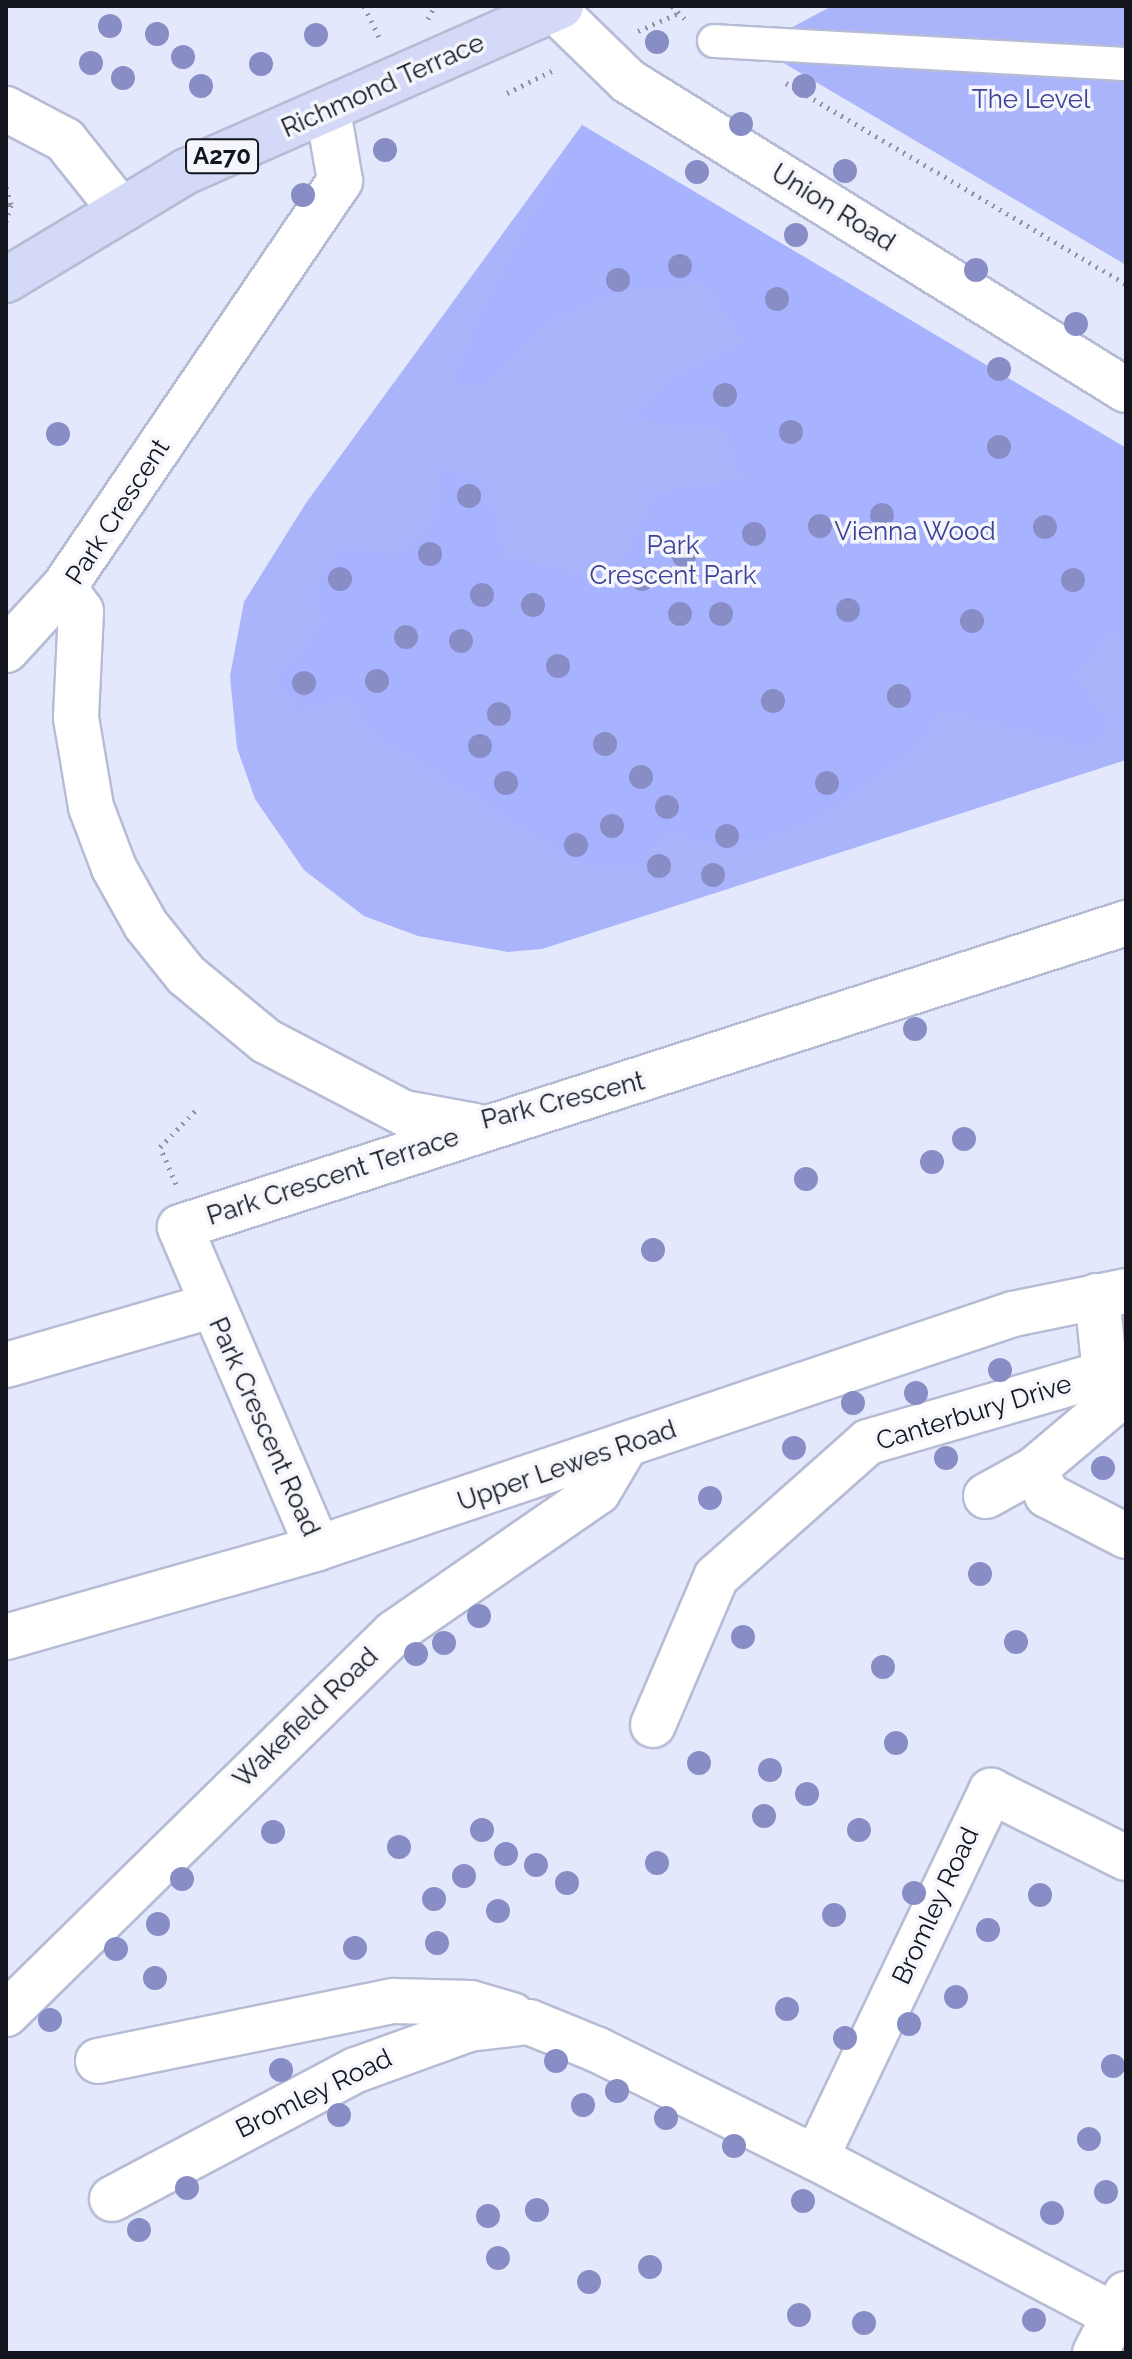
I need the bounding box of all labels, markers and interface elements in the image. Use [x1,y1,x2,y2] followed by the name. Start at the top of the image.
[277,27,489,145] street label: Richmond Terrace
[972,84,1090,116] park label: The Level
[184,136,260,176] road number: A270
[765,158,901,258] street label: Union Road
[59,433,177,591] street label: Park Crescent
[834,516,996,548] park label: Vienna Wood
[589,530,757,592] park label: Park Crescent Park
[478,1066,648,1136] street label: Park Crescent
[203,1121,463,1233] street label: Park Crescent Terrace
[202,1313,326,1541] street label: Park Crescent Road
[872,1368,1076,1458] street label: Canterbury Drive
[453,1414,681,1518] street label: Upper Lewes Road
[227,1641,385,1795] street label: Wakefield Road
[886,1822,986,1990] street label: Bromley Road
[231,2043,397,2145] street label: Bromley Road

